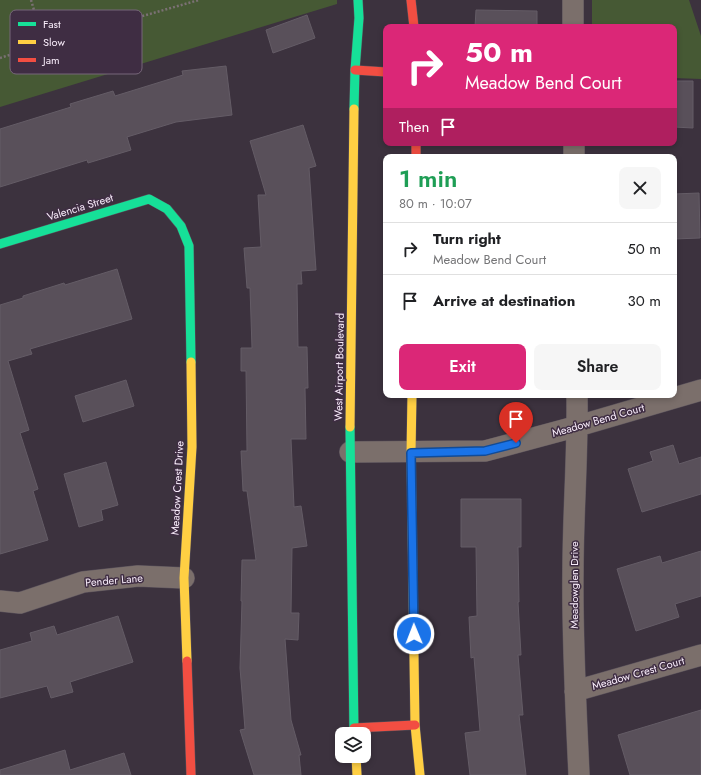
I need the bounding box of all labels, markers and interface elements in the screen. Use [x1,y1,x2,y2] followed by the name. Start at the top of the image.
[10,10,142,74] legend
[43,16,61,32] text: Fast
[465,32,533,73] text: 50 m
[43,34,65,50] text: Slow
[399,40,451,92] icon: right
[41,52,60,68] text: Jam
[465,70,622,96] text: Meadow Bend Court
[399,116,429,138] text: Then
[437,116,459,138] icon: arrive
[399,161,457,196] text: 1 min
[619,167,661,209] button: close
[45,189,115,225] street label: Valencia Street
[399,194,472,213] text: 80 m · 10:07
[433,228,501,250] text: Turn right
[399,238,421,260] icon: right
[627,238,661,260] text: 50 m
[433,250,546,269] text: Meadow Bend Court
[399,290,421,312] icon: arrive
[433,290,575,312] text: Arrive at destination
[628,290,661,312] text: 30 m
[330,313,348,421] street label: West Airport Boulevard
[399,344,526,390] button: Exit
[534,344,661,390] button: Share
[550,399,647,441] street label: Meadow Bend Court
[499,402,533,443] pin
[505,408,527,430] icon: arrive
[167,440,187,536] street label: Meadow Crest Drive
[566,541,582,629] street label: Meadowglen Drive
[84,569,144,590] street label: Pender Lane
[393,613,435,655] position arrow
[590,652,687,694] street label: Meadow Crest Court
[335,727,371,763] map controls
[335,727,371,763] button: layers

